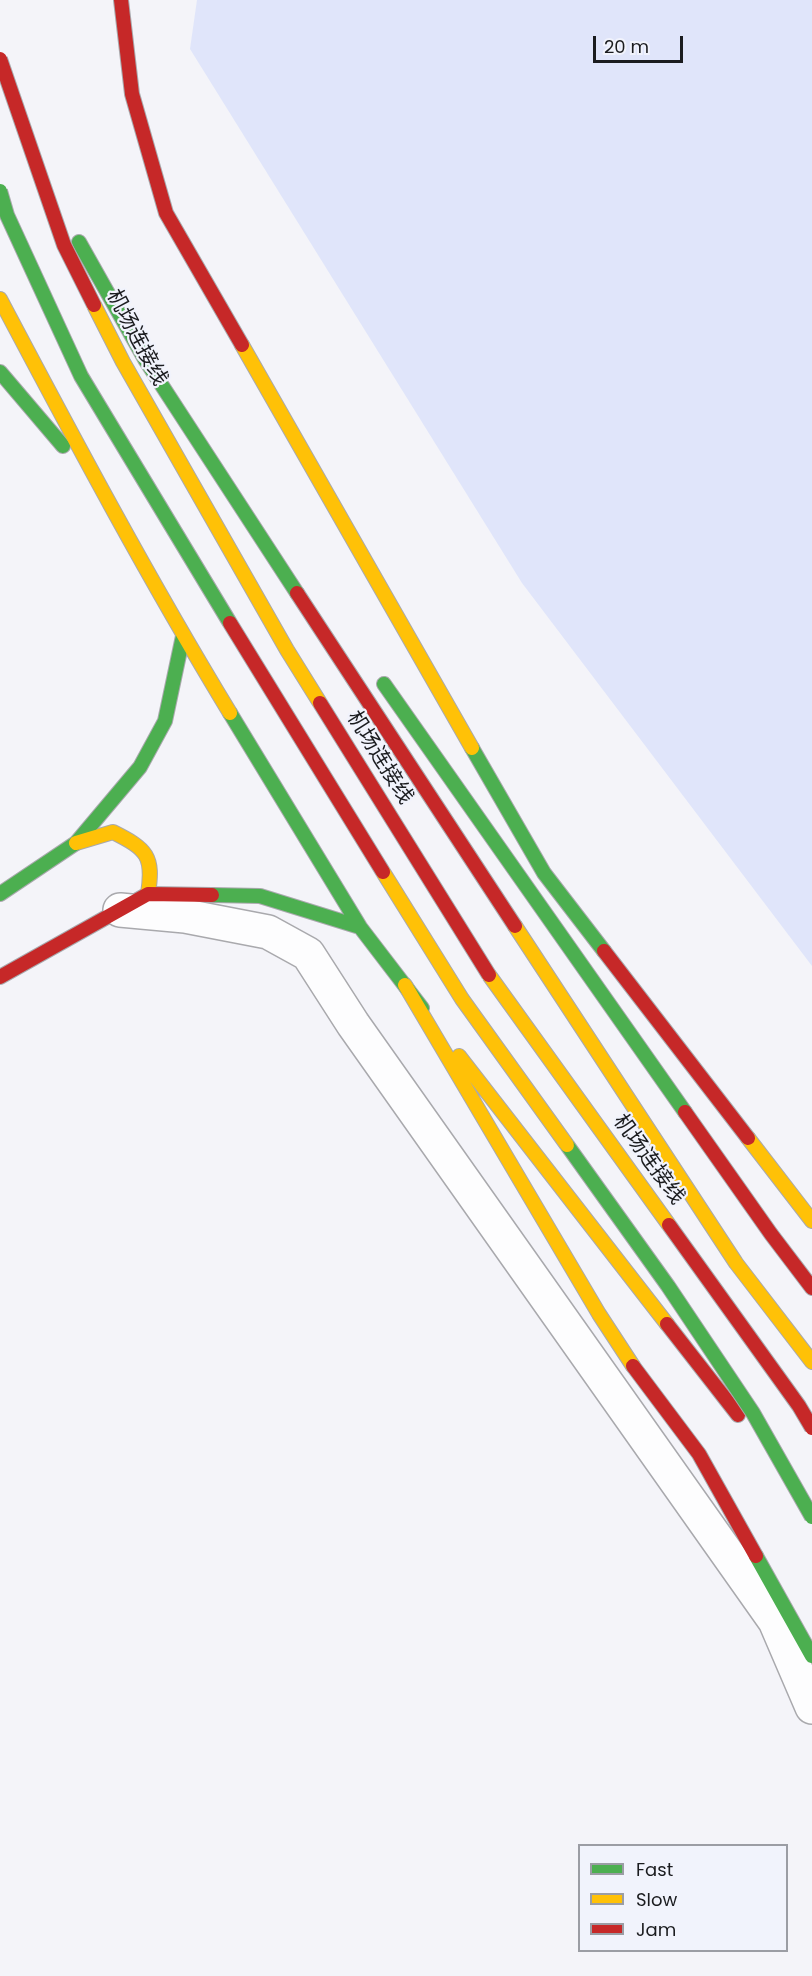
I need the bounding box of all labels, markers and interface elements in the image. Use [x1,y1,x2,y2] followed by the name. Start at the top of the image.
[596,24,686,62] scale bar
[604,34,649,59] text: 20 m
[100,286,172,390] street label: 机场连接线
[340,707,418,809] street label: 机场连接线
[607,1110,689,1210] street label: 机场连接线
[578,1844,788,1952] legend
[636,1857,673,1882] text: Fast
[636,1887,677,1912] text: Slow
[636,1917,676,1942] text: Jam

